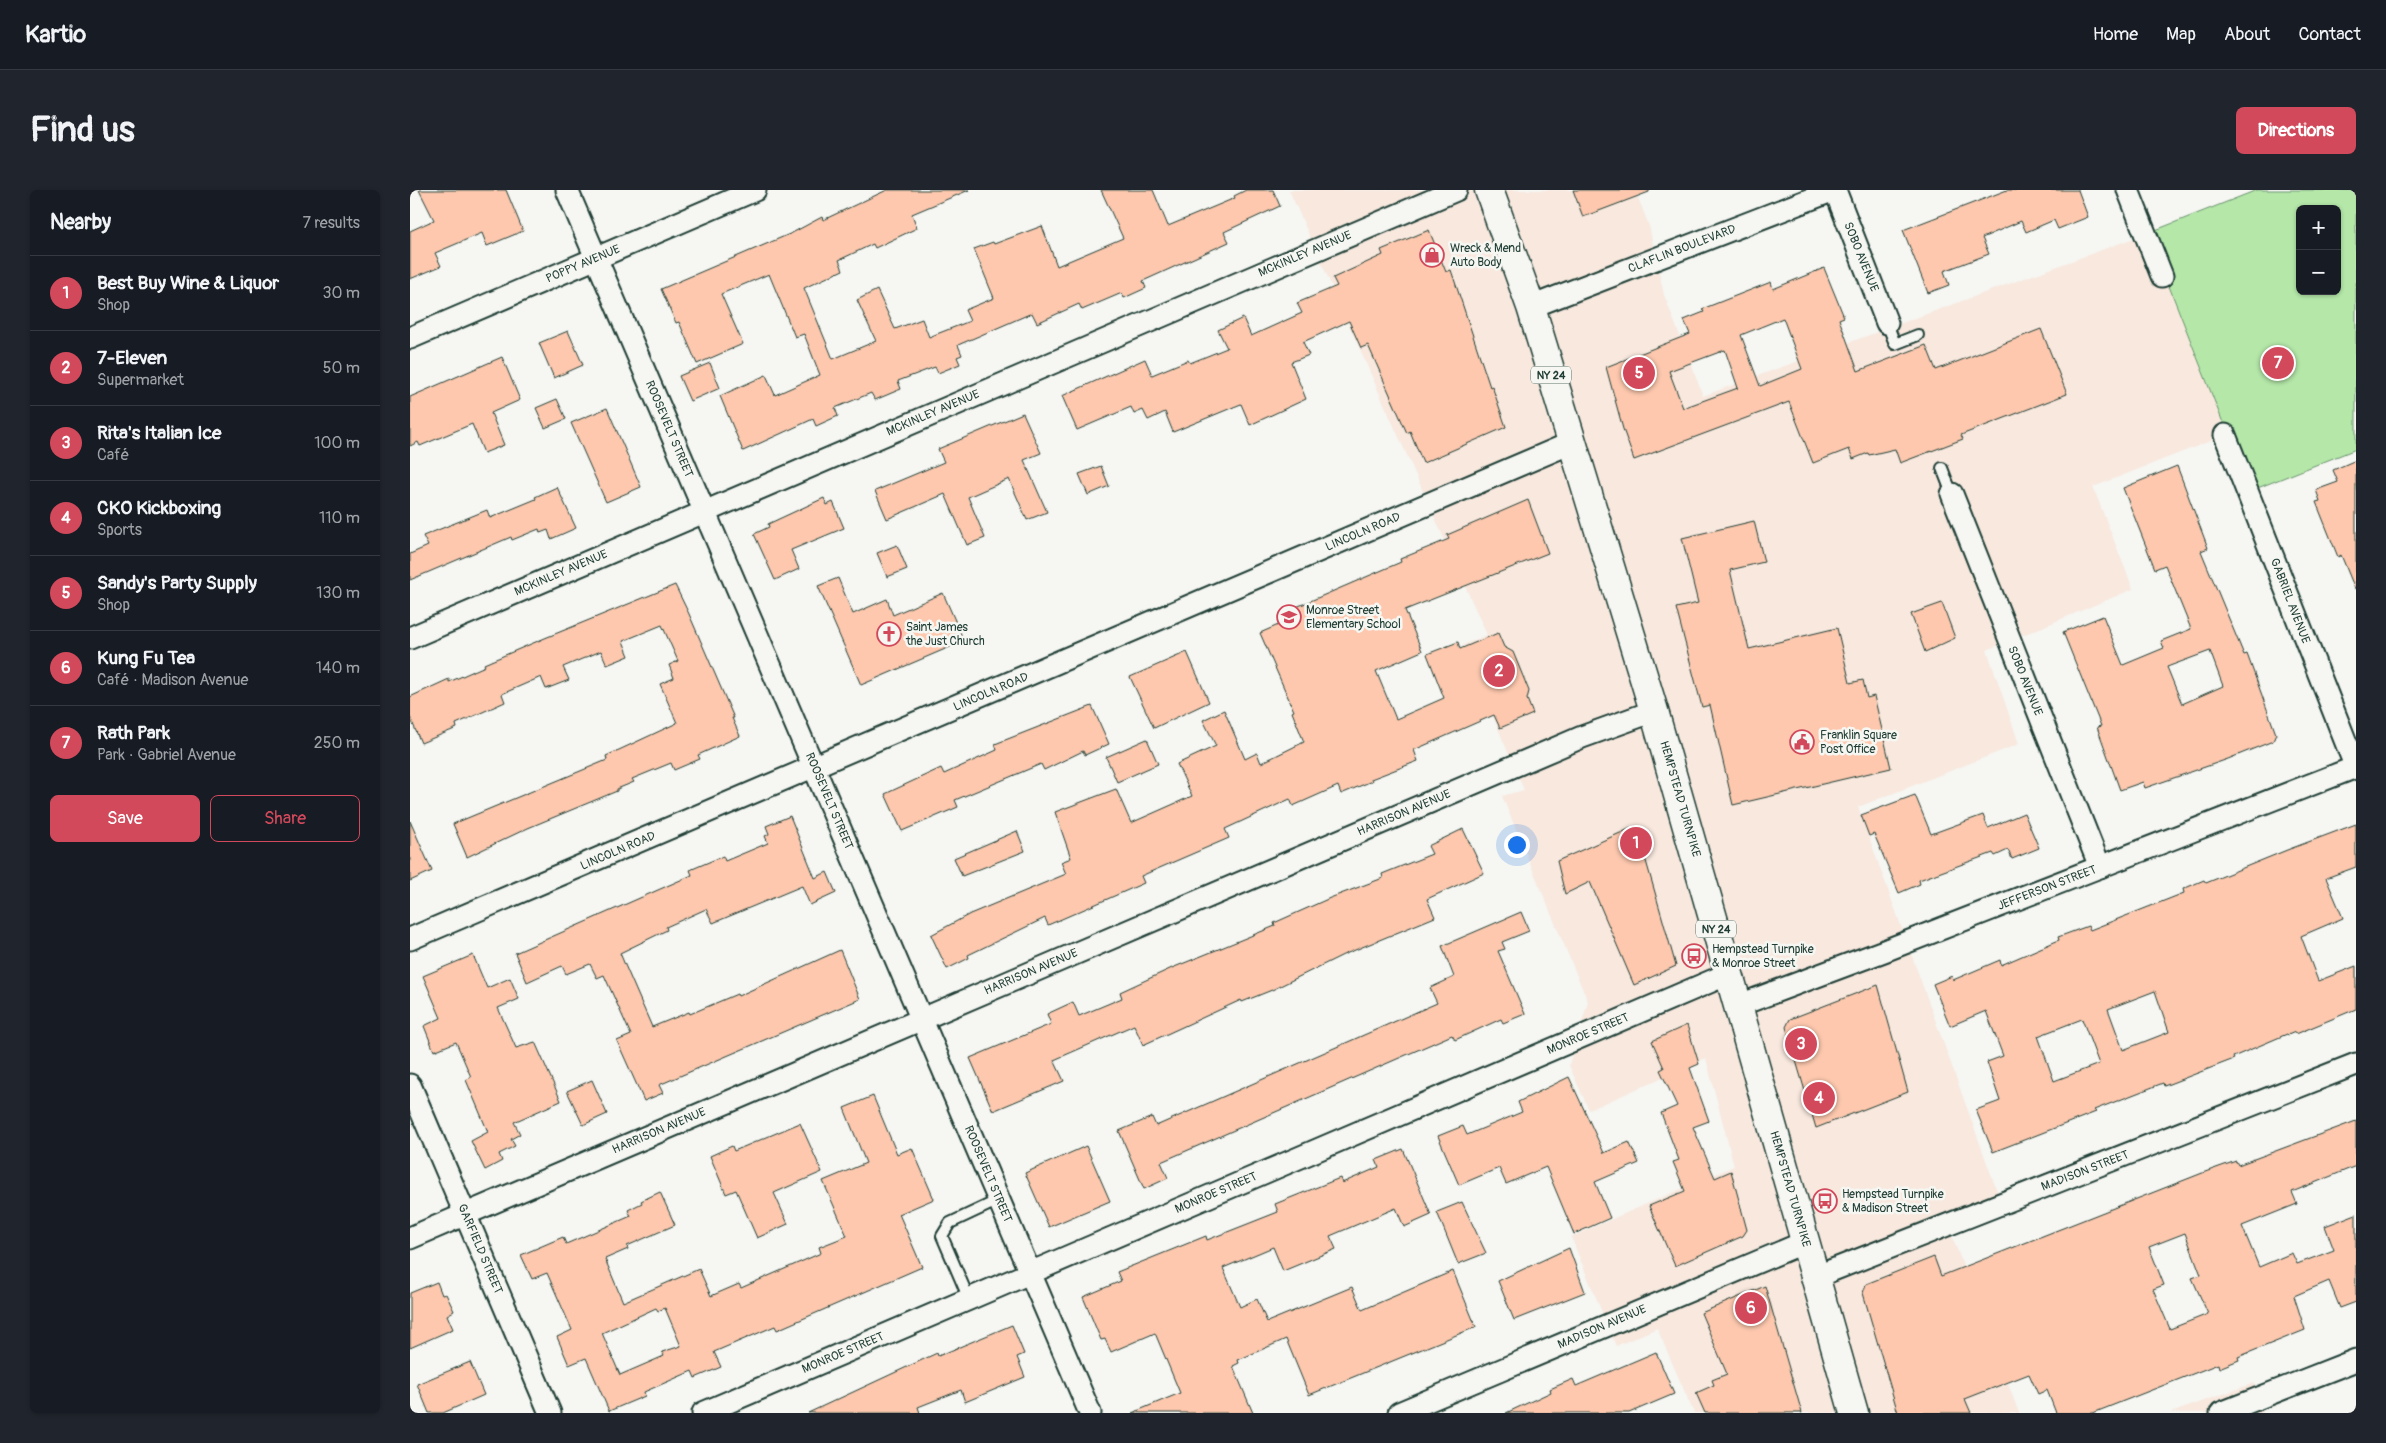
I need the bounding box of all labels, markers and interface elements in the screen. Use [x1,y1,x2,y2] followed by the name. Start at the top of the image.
[25,20,86,49] text: Kartio
[2093,23,2138,46] text: Home
[2166,23,2196,46] text: Map
[2224,23,2270,46] text: About
[2298,23,2361,46] text: Contact
[2236,107,2356,154] button: Directions
[30,108,135,152] text: Find us
[2296,205,2341,295] map controls
[2296,205,2341,250] button: +
[50,209,111,236] text: Nearby
[302,213,360,233] text: 7 results
[1840,220,1882,294] street label: SOBO AVENUE
[1626,221,1738,276] street label: CLAFLIN BOULEVARD
[1256,228,1354,280] street label: MCKINLEY AVENUE
[1450,241,1521,270] place label: Wreck & Mend Auto Body
[544,242,622,286] street label: POPPY AVENUE
[1419,242,1445,268] shop icon: Wreck & Mend Auto Body
[2296,250,2341,295] button: −
[97,271,279,295] text: Best Buy Wine & Liquor
[63,283,69,303] text: 1
[322,283,360,303] text: 30 m
[97,295,130,315] text: Shop
[2262,344,2294,382] pin: 7
[97,346,167,370] text: 7-Eleven
[1623,354,1655,392] pin: 5
[62,358,70,378] text: 2
[323,358,360,378] text: 50 m
[1531,366,1571,384] road number: NY 24
[97,370,184,390] text: Supermarket
[642,378,696,480] street label: ROOSEVELT STREET
[884,387,982,439] street label: MCKINLEY AVENUE
[97,421,221,445] text: Rita's Italian Ice
[62,433,70,453] text: 3
[314,433,360,453] text: 100 m
[97,445,129,465] text: Café
[97,496,221,520] text: CKO Kickboxing
[61,508,71,528] text: 4
[319,508,360,528] text: 110 m
[1323,509,1403,555] street label: LINCOLN ROAD
[97,520,142,540] text: Sports
[512,547,610,599] street label: MCKINLEY AVENUE
[2267,556,2313,646] street label: GABRIEL AVENUE
[97,571,257,595] text: Sandy's Party Supply
[62,583,70,603] text: 5
[316,583,360,603] text: 130 m
[97,595,130,615] text: Shop
[1306,603,1401,632] place label: Monroe Street Elementary School
[1276,604,1302,630] school or university icon: Monroe Street Elementary School
[905,620,985,649] place label: Saint James the Just Church
[876,621,902,647] church icon: Saint James the Just Church
[2004,644,2046,718] street label: SOBO AVENUE
[97,646,195,670] text: Kung Fu Tea
[1483,652,1515,690] pin: 2
[61,658,71,678] text: 6
[316,658,360,678] text: 140 m
[951,669,1031,715] street label: LINCOLN ROAD
[97,670,248,690] text: Café · Madison Avenue
[97,721,170,745] text: Rath Park
[1820,728,1897,757] place label: Franklin Square Post Office
[1789,729,1815,755] public building icon: Franklin Square Post Office
[62,733,70,753] text: 7
[314,733,360,753] text: 250 m
[1656,739,1704,859] street label: HEMPSTEAD TURNPIKE
[97,745,236,765] text: Park · Gabriel Avenue
[802,750,856,852] street label: ROOSEVELT STREET
[1355,787,1453,839] street label: HARRISON AVENUE
[50,795,200,842] button: Save
[210,795,360,842] button: Share
[1620,824,1652,862] pin: 1
[578,828,658,874] street label: LINCOLN ROAD
[1504,832,1530,858] your location
[1995,862,2099,914] street label: JEFFERSON STREET
[1696,921,1736,938] road number: NY 24
[1712,942,1814,971] place label: Hempstead Turnpike & Monroe Street
[1681,943,1707,969] bus stop icon: Hempstead Turnpike & Monroe Street
[982,946,1080,998] street label: HARRISON AVENUE
[1545,1010,1632,1058] street label: MONROE STREET
[1785,1025,1817,1063] pin: 3
[1803,1079,1835,1117] pin: 4
[610,1105,708,1157] street label: HARRISON AVENUE
[961,1123,1015,1225] street label: ROOSEVELT STREET
[1766,1129,1814,1249] street label: HEMPSTEAD TURNPIKE
[2039,1147,2131,1195] street label: MADISON STREET
[1173,1169,1260,1217] street label: MONROE STREET
[1842,1187,1944,1216] place label: Hempstead Turnpike & Madison Street
[1812,1188,1838,1214] bus stop icon: Hempstead Turnpike & Madison Street
[454,1202,506,1297] street label: GARFIELD STREET
[1735,1289,1767,1327] pin: 6
[1555,1302,1649,1352] street label: MADISON AVENUE
[800,1329,887,1377] street label: MONROE STREET

